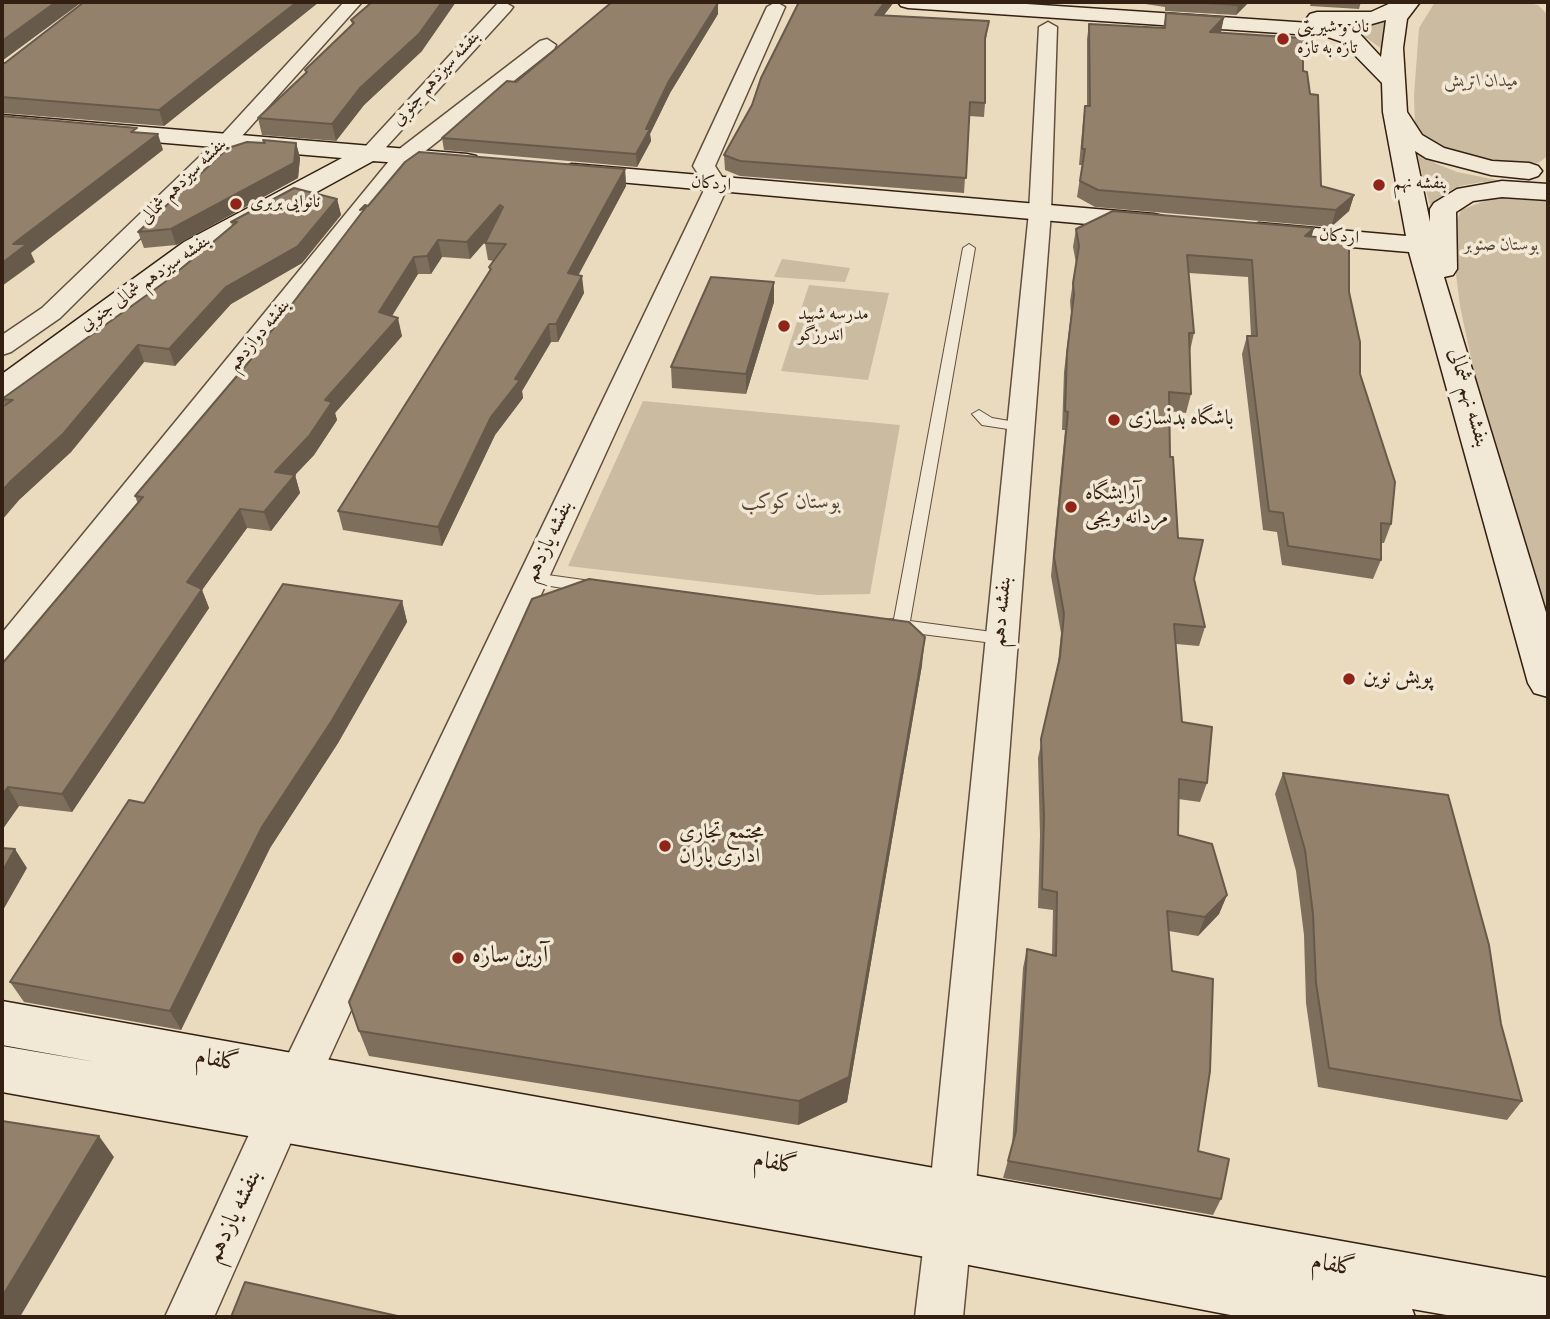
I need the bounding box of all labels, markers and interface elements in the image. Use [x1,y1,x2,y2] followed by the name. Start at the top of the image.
[1297,18,1369,60] place label: نان و شیرینی تازه به تازه
[388,27,486,131] street label: بنفشه سیزدهم جنوبی
[1275,31,1291,47] marker: نان و شیرینی تازه به تازه
[1444,72,1518,94] park label: میدان اتریش
[136,134,232,230] street label: بنفشه سیزدهم شمالی
[690,173,732,197] street label: اردکان
[1393,174,1447,196] place label: بنفشه نهم
[1371,177,1387,193] marker: بنفشه نهم
[250,193,320,215] place label: نانوایی بربری
[228,196,244,212] marker: نانوایی بربری
[1318,226,1360,250] street label: اردکان
[76,231,216,337] street label: بنفشه سیزدهم شمالی جنوبی
[1463,236,1539,258] park label: بوستان صنوبر
[224,295,296,377] street label: بنفشه دوازدهم
[798,305,869,348] place label: مدرسه شهید اندرزگو
[776,318,792,334] marker: مدرسه شهید اندرزگو
[1441,346,1493,450] street label: بنفشه نهم شمالی
[1128,407,1234,433] place label: باشگاه بدنسازی
[1106,412,1122,428] marker: باشگاه بدنسازی
[1085,482,1168,532] place label: آرایشگاه مردانه ویجی
[741,491,841,517] park label: بوستان کوکب
[520,497,580,587] street label: بنفشه یازدهم
[1063,499,1079,515] marker: آرایشگاه مردانه ویجی
[987,576,1019,648] street label: بنفشه دهم
[1363,666,1433,692] place label: پویش نوین
[1341,671,1357,687] marker: پویش نوین
[679,821,764,871] place label: مجتمع تجاری اداری باران
[657,838,673,854] marker: مجتمع تجاری اداری باران
[472,944,548,972] place label: آرین سازه
[450,950,466,966] marker: آرین سازه
[193,1044,241,1080] street label: گلفام
[751,1147,799,1183] street label: گلفام
[201,1165,269,1269] street label: بنفشه یازدهم
[1309,1249,1357,1285] street label: گلفام

